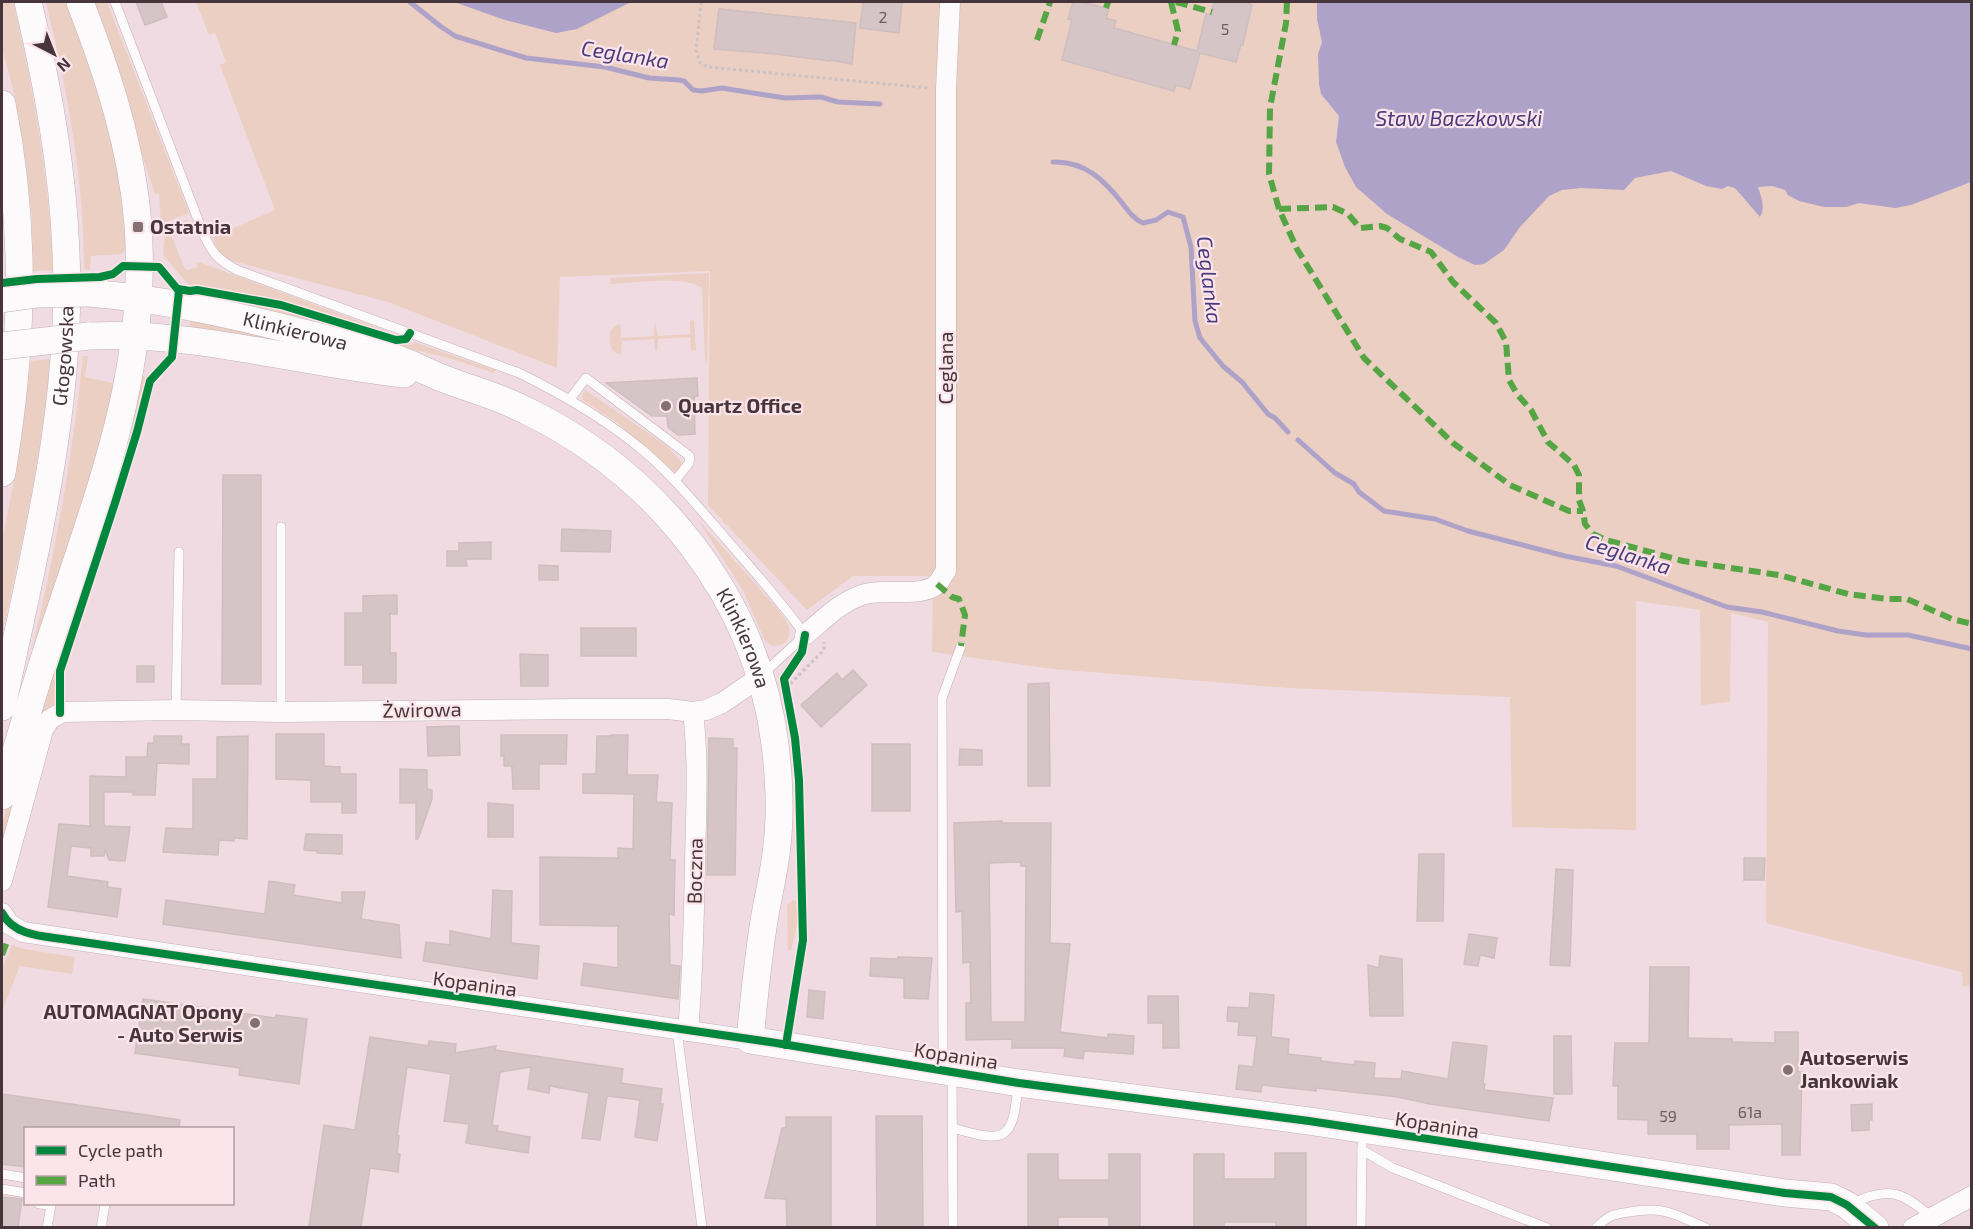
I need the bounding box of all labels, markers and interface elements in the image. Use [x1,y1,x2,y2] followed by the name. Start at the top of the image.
[879,7,888,26] house number: 2
[1221,19,1229,38] house number: 5
[24,24,84,84] north arrow
[580,34,671,73] water label: Ceglanka
[54,55,75,76] text: N
[1375,105,1543,130] water label: Staw Baczkowski
[150,214,231,238] place label: Ostatnia
[131,220,145,234] marker: Ostatnia
[1193,234,1228,325] water label: Ceglanka
[46,305,78,407] street label: Głogowska
[241,305,350,354] street label: Klinkierowa
[933,332,957,404] street label: Ceglana
[678,393,802,418] place label: Quartz Office
[659,399,673,413] marker: Quartz Office
[1583,528,1674,579] water label: Ceglanka
[712,583,776,691] street label: Klinkierowa
[382,696,462,722] street label: Żwirowa
[681,838,707,904] street label: Boczna
[432,965,519,1001] street label: Kopanina
[43,999,244,1046] place label: AUTOMAGNAT Opony - Auto Serwis
[248,1016,262,1030] marker: AUTOMAGNAT Opony - Auto Serwis
[912,1037,1000,1073] street label: Kopanina
[1800,1045,1909,1092] place label: Autoserwis Jankowiak
[1781,1063,1795,1077] marker: Autoserwis Jankowiak
[1738,1102,1762,1121] house number: 61a
[1393,1106,1481,1142] street label: Kopanina
[1659,1106,1677,1125] house number: 59
[24,1127,234,1205] legend
[78,1139,163,1161] text: Cycle path
[78,1169,116,1191] text: Path

